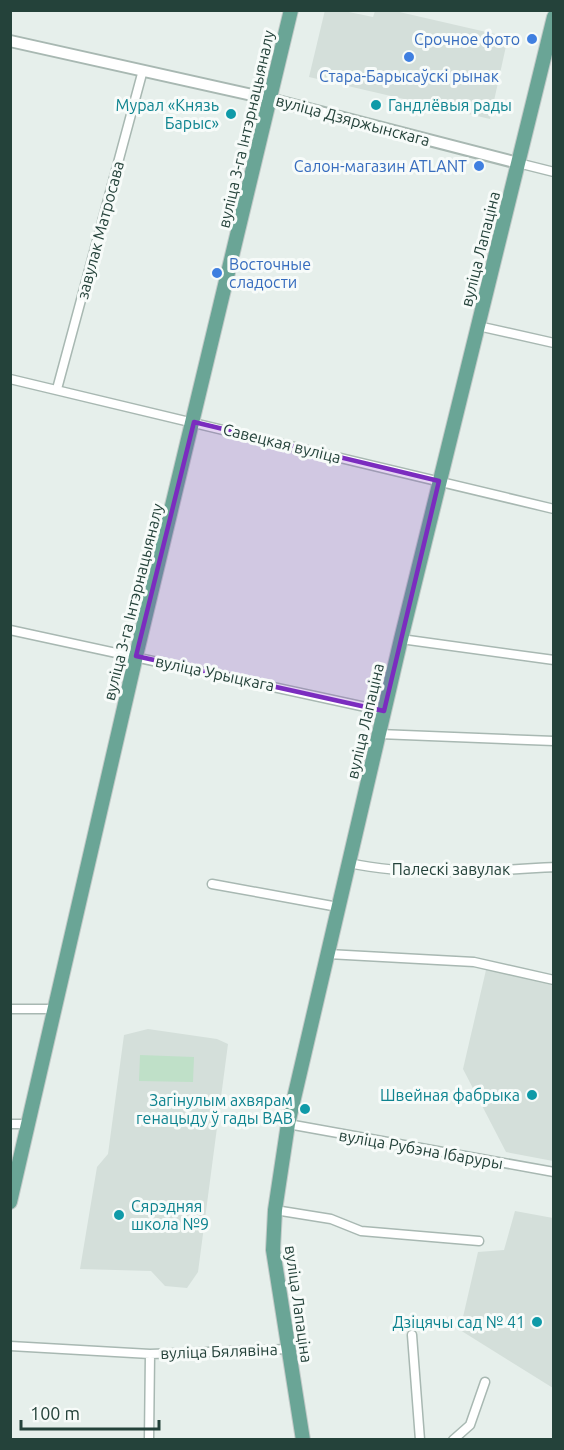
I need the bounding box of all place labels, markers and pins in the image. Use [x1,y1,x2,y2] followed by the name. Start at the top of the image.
[414,30,520,48] place label: Срочное фото
[525,32,539,46] marker: Срочное фото
[402,50,416,64] marker: Стара-Барысаўскі рынак
[319,67,499,85] place label: Стара-Барысаўскі рынак
[116,96,219,132] place label: Мурал «Князь Барыс»
[388,96,512,114] place label: Гандлёвыя рады
[369,98,383,112] marker: Гандлёвыя рады
[224,107,238,121] marker: Мурал «Князь Барыс»
[294,157,467,175] place label: Салон-магазин ATLANT
[472,159,486,173] marker: Салон-магазин ATLANT
[229,255,311,291] place label: Восточные сладости
[210,266,224,280] marker: Восточные сладости
[380,1086,520,1104] place label: Швейная фабрыка
[525,1088,539,1102] marker: Швейная фабрыка
[136,1091,293,1127] place label: Загінулым ахвярам генацыду ў гады ВАВ
[298,1102,312,1116] marker: Загінулым ахвярам генацыду ў гады ВАВ
[131,1197,209,1233] place label: Сярэдняя школа №9
[112,1208,126,1222] marker: Сярэдняя школа №9
[392,1313,525,1331] place label: Дзіцячы сад № 41
[530,1315,544,1329] marker: Дзіцячы сад № 41

